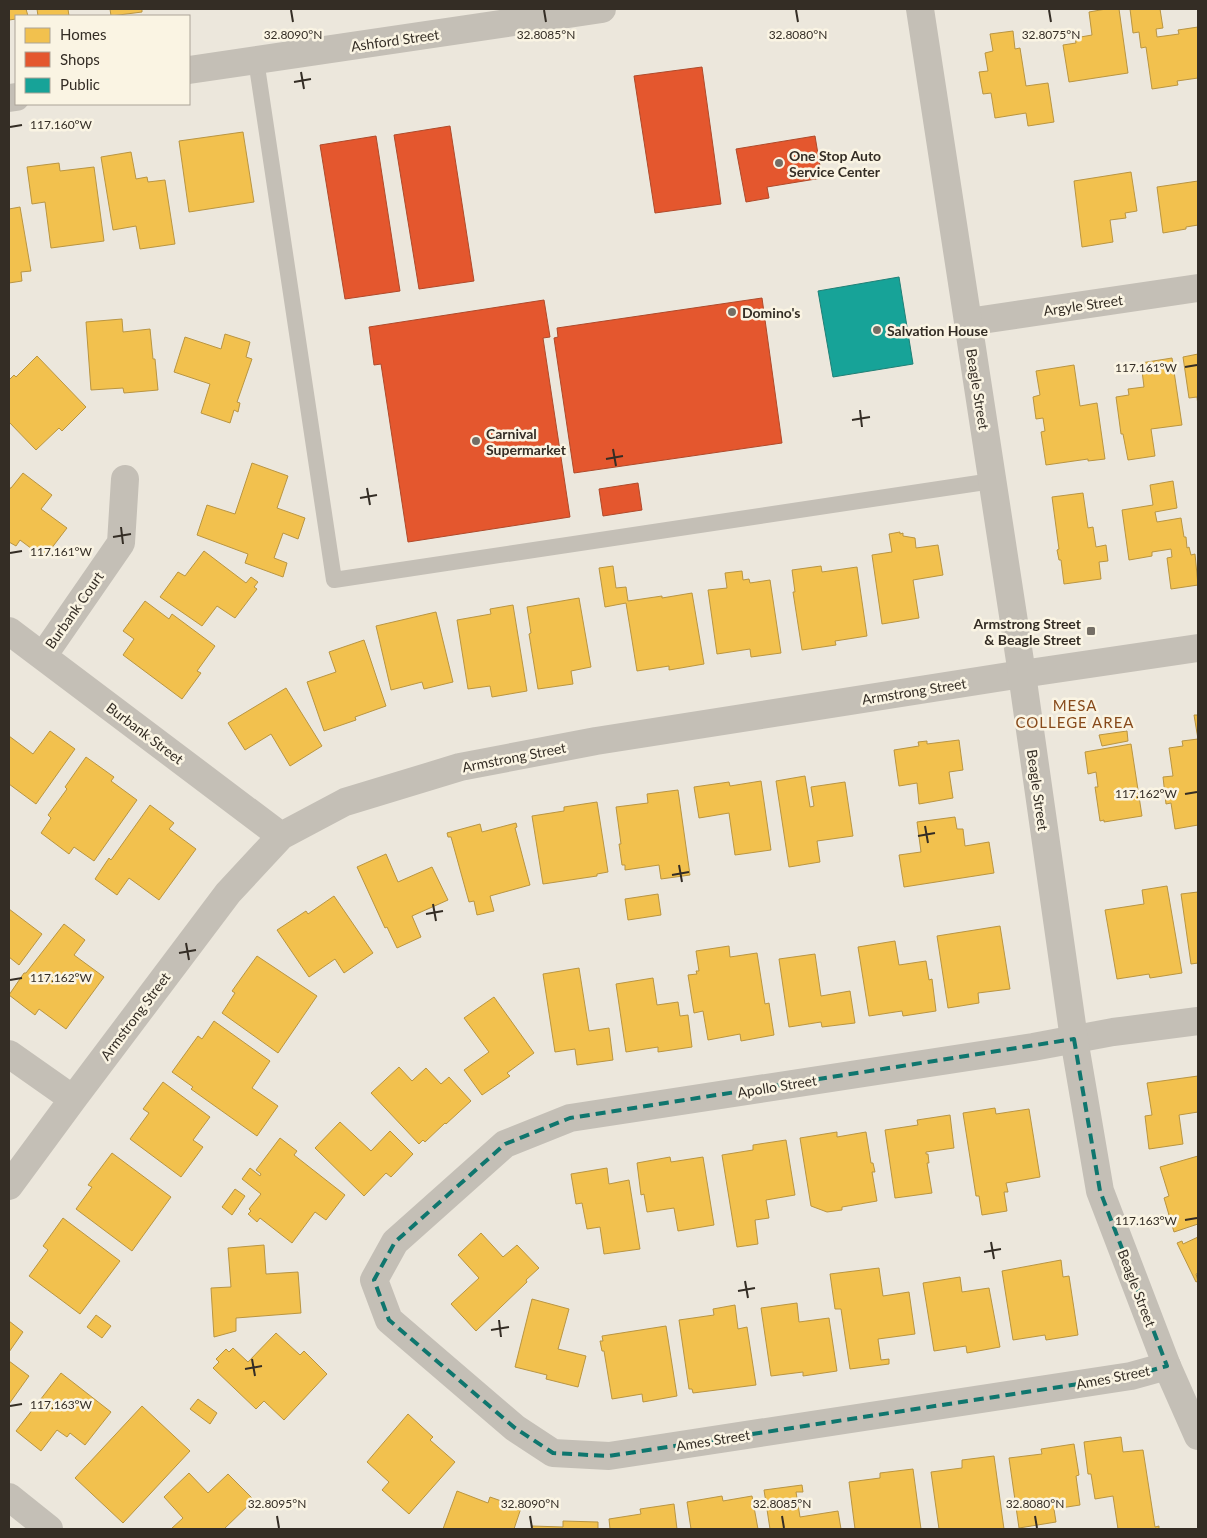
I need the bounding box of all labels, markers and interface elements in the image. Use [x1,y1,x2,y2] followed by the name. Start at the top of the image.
[15,15,190,105] legend
[60,25,106,43] text: Homes
[350,25,440,55] street label: Ashford Street
[264,27,322,42] text: 32.8090°N
[517,27,575,42] text: 32.8085°N
[769,27,827,42] text: 32.8080°N
[1022,27,1080,42] text: 32.8075°N
[60,50,100,68] text: Shops
[60,75,100,93] text: Public
[30,117,93,132] text: 117.160°W
[789,147,881,180] place label: One Stop Auto Service Center
[773,157,785,169] marker: One Stop Auto Service Center
[1042,291,1124,319] street label: Argyle Street
[742,304,800,321] place label: Domino's
[726,306,738,318] marker: Domino's
[887,322,988,339] place label: Salvation House
[871,324,883,336] marker: Salvation House
[963,347,993,431] street label: Beagle Street
[1115,360,1178,375] text: 117.161°W
[486,425,567,458] place label: Carnival Supermarket
[470,435,482,447] marker: Carnival Supermarket
[30,544,93,559] text: 117.161°W
[41,568,107,652] street label: Burbank Court
[973,615,1082,648] place label: Armstrong Street & Beagle Street
[1085,625,1097,637] marker: Armstrong Street & Beagle Street
[861,674,967,708] street label: Armstrong Street
[1016,696,1134,731] district label: MESA COLLEGE AREA
[103,699,187,767] street label: Burbank Street
[461,739,567,775] street label: Armstrong Street
[1024,748,1052,832] street label: Beagle Street
[1115,786,1178,801] text: 117.162°W
[96,969,174,1063] street label: Armstrong Street
[30,970,93,985] text: 117.162°W
[736,1071,818,1101] street label: Apollo Street
[1115,1213,1178,1228] text: 117.163°W
[1114,1247,1160,1329] street label: Beagle Street
[1075,1362,1151,1392] street label: Ames Street
[30,1397,93,1412] text: 117.163°W
[675,1426,751,1454] street label: Ames Street
[248,1496,306,1511] text: 32.8095°N
[501,1496,559,1511] text: 32.8090°N
[753,1496,811,1511] text: 32.8085°N
[1006,1496,1064,1511] text: 32.8080°N

